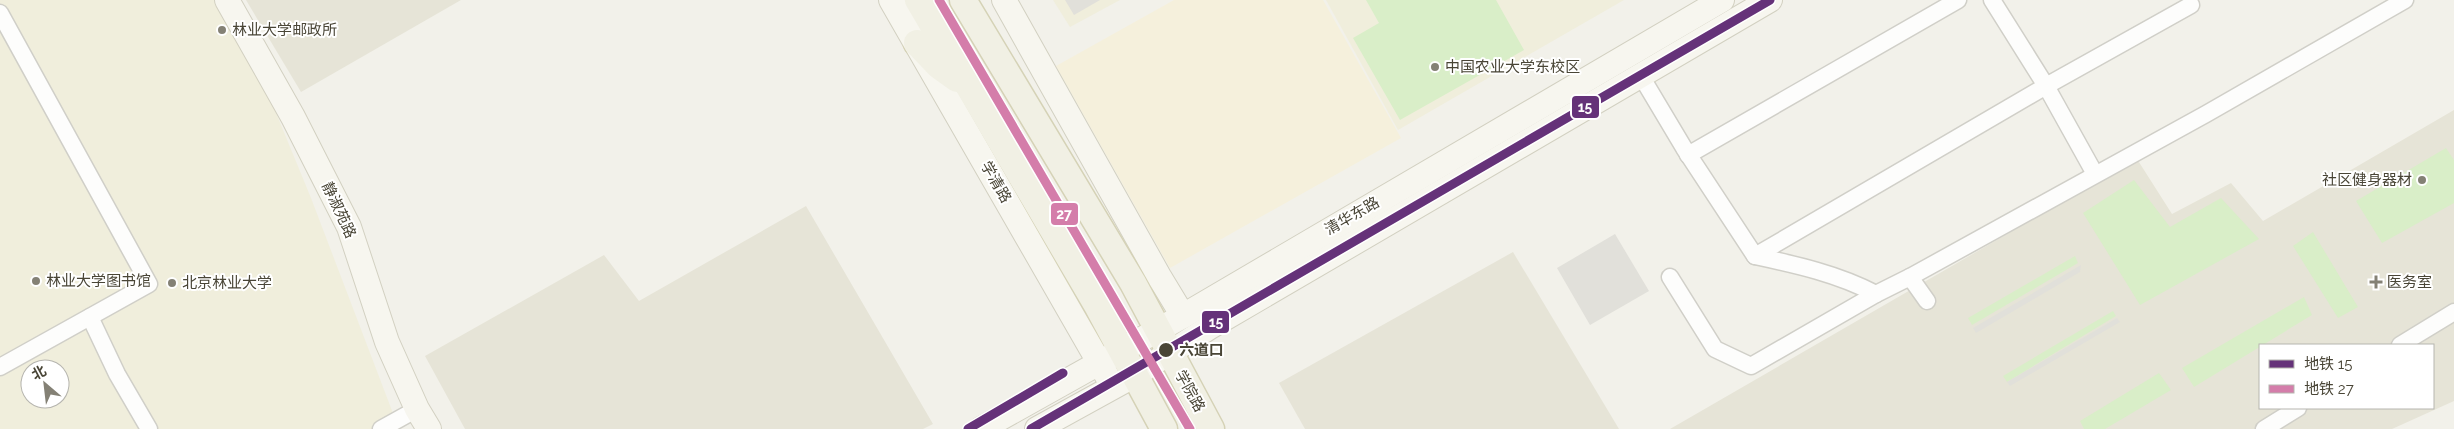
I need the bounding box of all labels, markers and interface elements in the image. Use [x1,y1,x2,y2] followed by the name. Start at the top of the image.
[232,21,337,39] place label: 林业大学邮政所
[216,24,228,36] marker: 林业大学邮政所
[1445,58,1580,76] place label: 中国农业大学东校区
[1429,61,1441,73] marker: 中国农业大学东校区
[1571,95,1600,119] line badge: 15
[1578,99,1593,115] text: 15
[977,158,1015,206] street label: 学清路
[2322,171,2412,189] place label: 社区健身器材
[2416,174,2428,186] marker: 社区健身器材
[318,179,360,241] street label: 静淑苑路
[1322,193,1382,239] street label: 清华东路
[1050,202,1079,226] line badge: 27
[1056,206,1072,222] text: 27
[46,272,151,290] place label: 林业大学图书馆
[2387,273,2432,291] place label: 医务室
[182,274,272,292] place label: 北京林业大学
[30,275,42,287] marker: 林业大学图书馆
[2369,275,2383,289] marker: 医务室
[166,277,178,289] marker: 北京林业大学
[1201,310,1230,334] line badge: 15
[1209,314,1224,330] text: 15
[1157,341,1175,359] marker: 六道口
[1179,341,1224,359] place label: 六道口
[2259,344,2434,409] legend
[2304,355,2352,373] text: 地铁 15
[20,359,70,409] north arrow
[29,362,49,383] text: 北
[1171,367,1209,415] street label: 学院路
[2304,380,2354,398] text: 地铁 27

